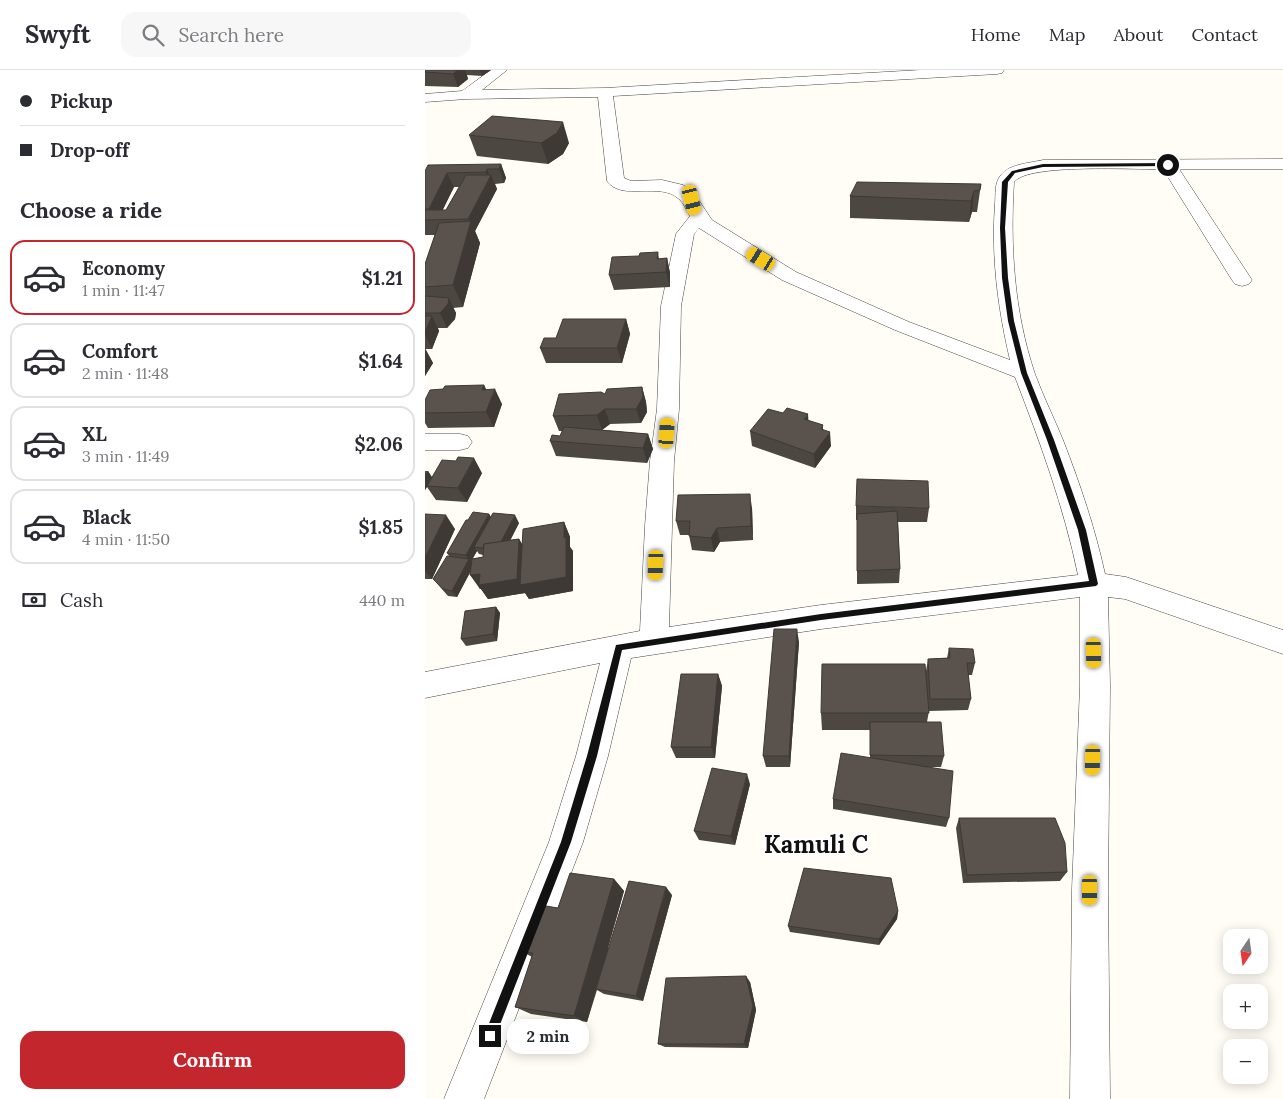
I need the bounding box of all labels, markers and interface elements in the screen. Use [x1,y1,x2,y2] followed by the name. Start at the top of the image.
[121,12,471,57] search box
[25,19,91,50] text: Swyft
[139,21,167,49] icon: search
[179,23,284,47] text: Search here
[971,23,1021,46] text: Home
[1049,23,1085,46] text: Map
[1113,23,1163,46] text: About
[1191,23,1258,46] text: Contact
[50,89,113,113] text: Pickup
[50,138,129,162] text: Drop-off
[1157,154,1179,176] route start
[681,184,702,216] car
[20,196,162,224] text: Choose a ride
[744,245,777,273] car
[22,255,67,300] icon: car
[82,256,165,280] text: Economy
[362,266,403,290] text: $1.21
[82,280,165,300] text: 1 min · 11:47
[22,338,67,383] icon: car
[82,339,158,363] text: Comfort
[358,349,403,373] text: $1.64
[82,363,169,383] text: 2 min · 11:48
[658,418,675,448] car
[22,421,67,466] icon: car
[82,422,107,446] text: XL
[355,432,403,456] text: $2.06
[82,446,170,466] text: 3 min · 11:49
[22,504,67,549] icon: car
[82,505,131,529] text: Black
[359,515,403,539] text: $1.85
[82,529,170,549] text: 4 min · 11:50
[647,550,664,580] car
[20,586,48,614] icon: cash
[60,588,103,612] text: Cash
[359,590,405,610] text: 440 m
[1086,638,1101,668] car
[1085,745,1100,775] car
[764,829,869,860] district label: Kamuli C
[1082,875,1097,905] car
[1223,929,1267,974] north arrow
[1223,929,1268,1084] map controls
[1223,984,1268,1029] button: +
[507,1018,590,1054] callout: 2 min
[479,1025,501,1047] route end
[527,1026,569,1046] text: 2 min
[20,1031,405,1089] button: Confirm
[1223,1039,1268,1084] button: −

